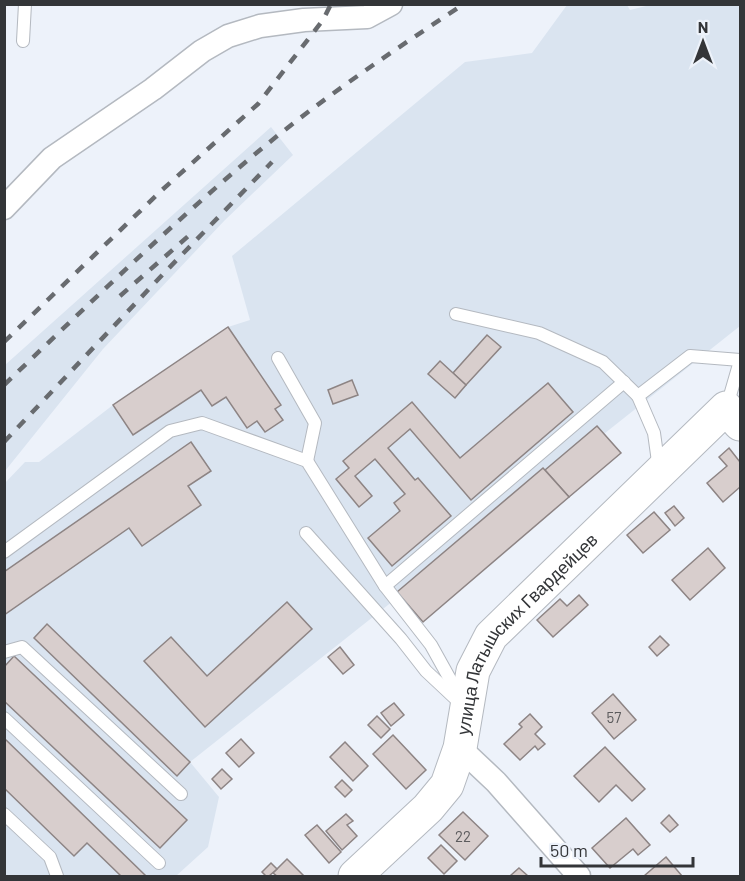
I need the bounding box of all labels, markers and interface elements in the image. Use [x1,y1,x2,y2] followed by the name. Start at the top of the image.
[673,12,733,72] north arrow
[698,17,708,36] text: N
[451,528,602,737] street label: улица Латышских Гвардейцев
[607,708,621,726] house number: 57
[455,827,471,845] house number: 22
[541,830,692,868] scale bar
[550,839,588,861] text: 50 m

